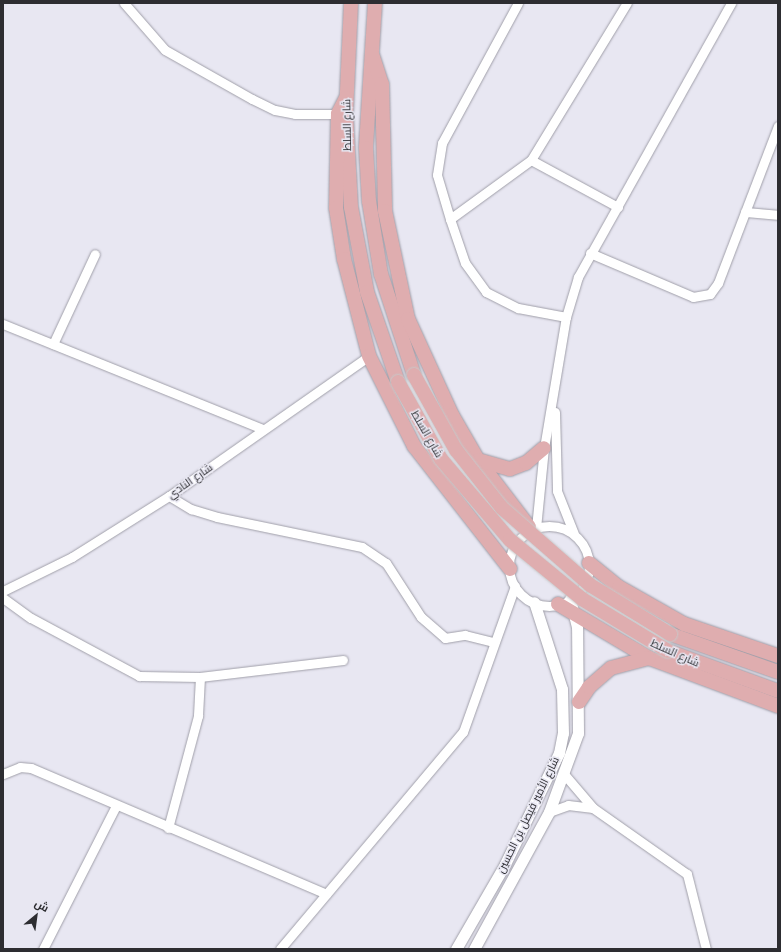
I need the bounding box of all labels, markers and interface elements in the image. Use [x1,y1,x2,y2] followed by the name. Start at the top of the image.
[340,99,354,151] street label: شارع السلط
[408,408,446,460] street label: شارع السلط
[165,461,215,501] street label: شارع النادي
[649,636,701,670] street label: شارع السلط
[494,755,562,875] street label: شارع الأمير فيصل بن الحسين
[16,896,56,936] north arrow
[32,896,51,915] text: ش

